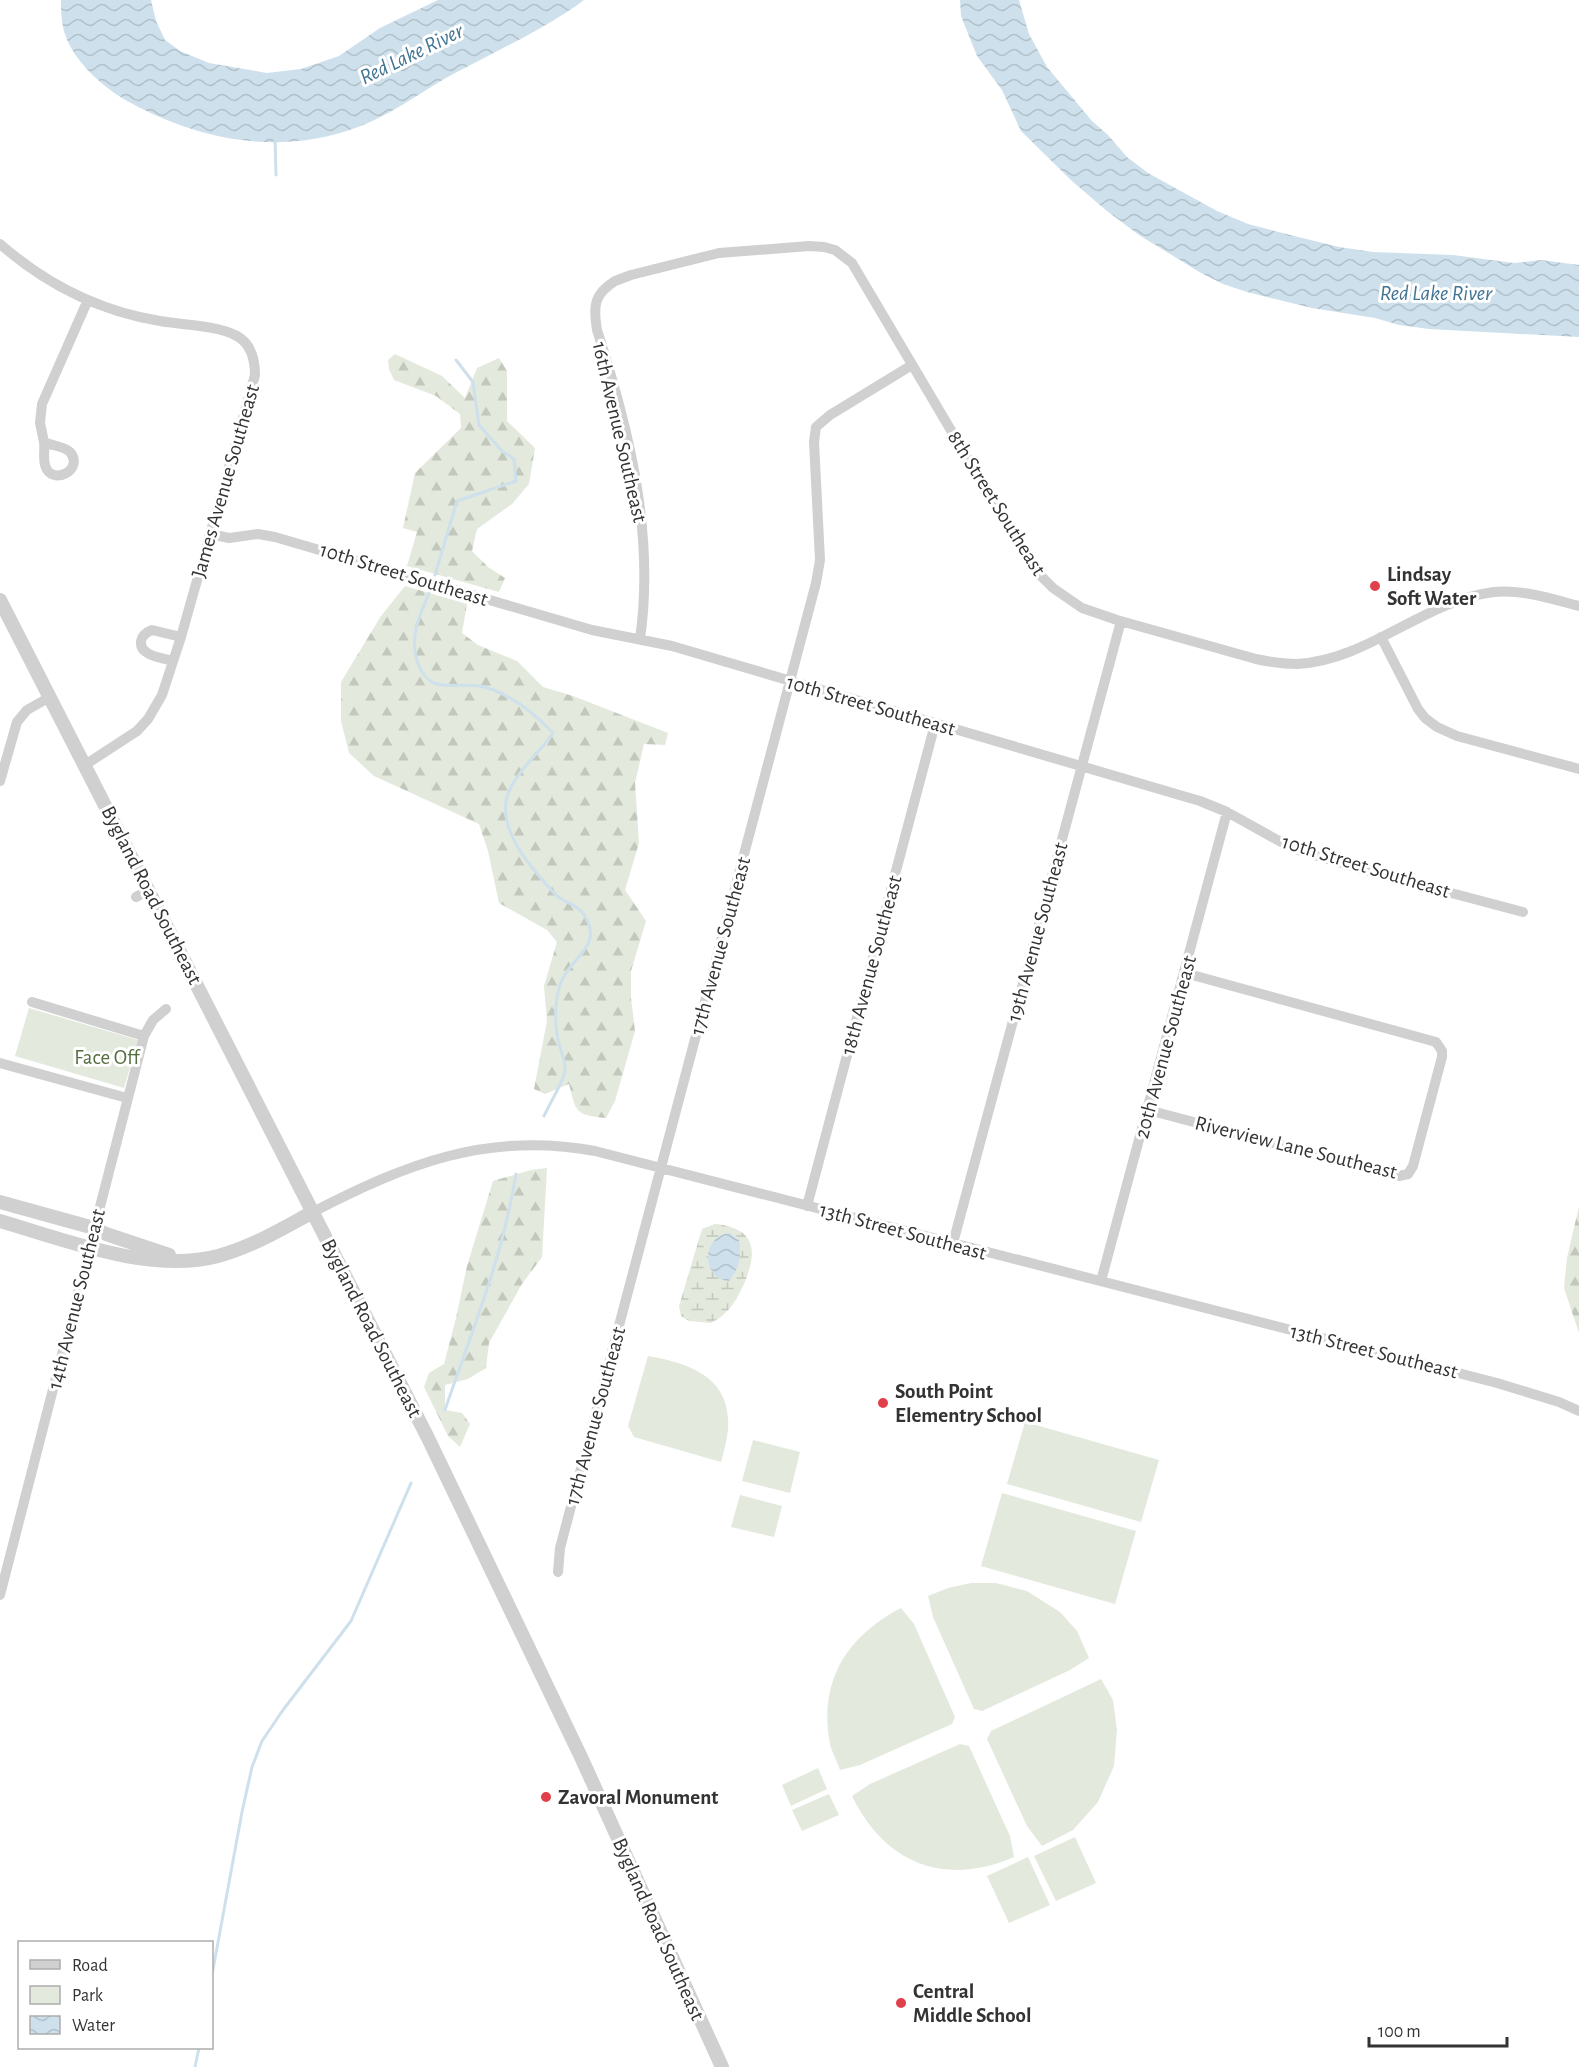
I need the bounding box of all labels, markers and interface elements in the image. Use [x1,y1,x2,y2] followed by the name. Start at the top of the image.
[356,19,468,88] water label: Red Lake River
[1380,282,1493,304] water label: Red Lake River
[588,340,651,525] street label: 16th Avenue Southeast
[188,382,263,580] street label: James Avenue Southeast
[944,427,1050,579] street label: 8th Street Southeast
[317,539,491,610] street label: 10th Street Southeast
[1387,564,1477,609] place label: Lindsay Soft Water
[1368,579,1382,593] marker: Lindsay Soft Water
[784,671,958,740] street label: 10th Street Southeast
[97,803,206,988] street label: Bygland Road Southeast
[1279,831,1453,902] street label: 10th Street Southeast
[1003,840,1072,1024] street label: 19th Avenue Southeast
[687,854,754,1038] street label: 17th Avenue Southeast
[837,873,906,1057] street label: 18th Avenue Southeast
[1131,953,1200,1141] street label: 20th Avenue Southeast
[74,1047,141,1068] park label: Face Off
[1193,1112,1399,1183] street label: Riverview Lane Southeast
[817,1199,989,1264] street label: 13th Street Southeast
[44,1207,109,1391] street label: 14th Avenue Southeast
[317,1236,426,1421] street label: Bygland Road Southeast
[1288,1321,1460,1383] street label: 13th Street Southeast
[562,1324,629,1508] street label: 17th Avenue Southeast
[895,1381,1042,1426] place label: South Point Elementry School
[876,1396,890,1410] marker: South Point Elementry School
[558,1787,718,1808] place label: Zavoral Monument
[539,1790,553,1804] marker: Zavoral Monument
[609,1835,708,2024] street label: Bygland Road Southeast
[18,1941,213,2049] legend
[72,1957,108,1975] text: Road
[913,1981,1032,2026] place label: Central Middle School
[72,1987,104,2005] text: Park
[894,1996,908,2010] marker: Central Middle School
[1369,2010,1507,2048] scale bar
[72,2017,115,2035] text: Water
[1378,2023,1421,2041] text: 100 m

